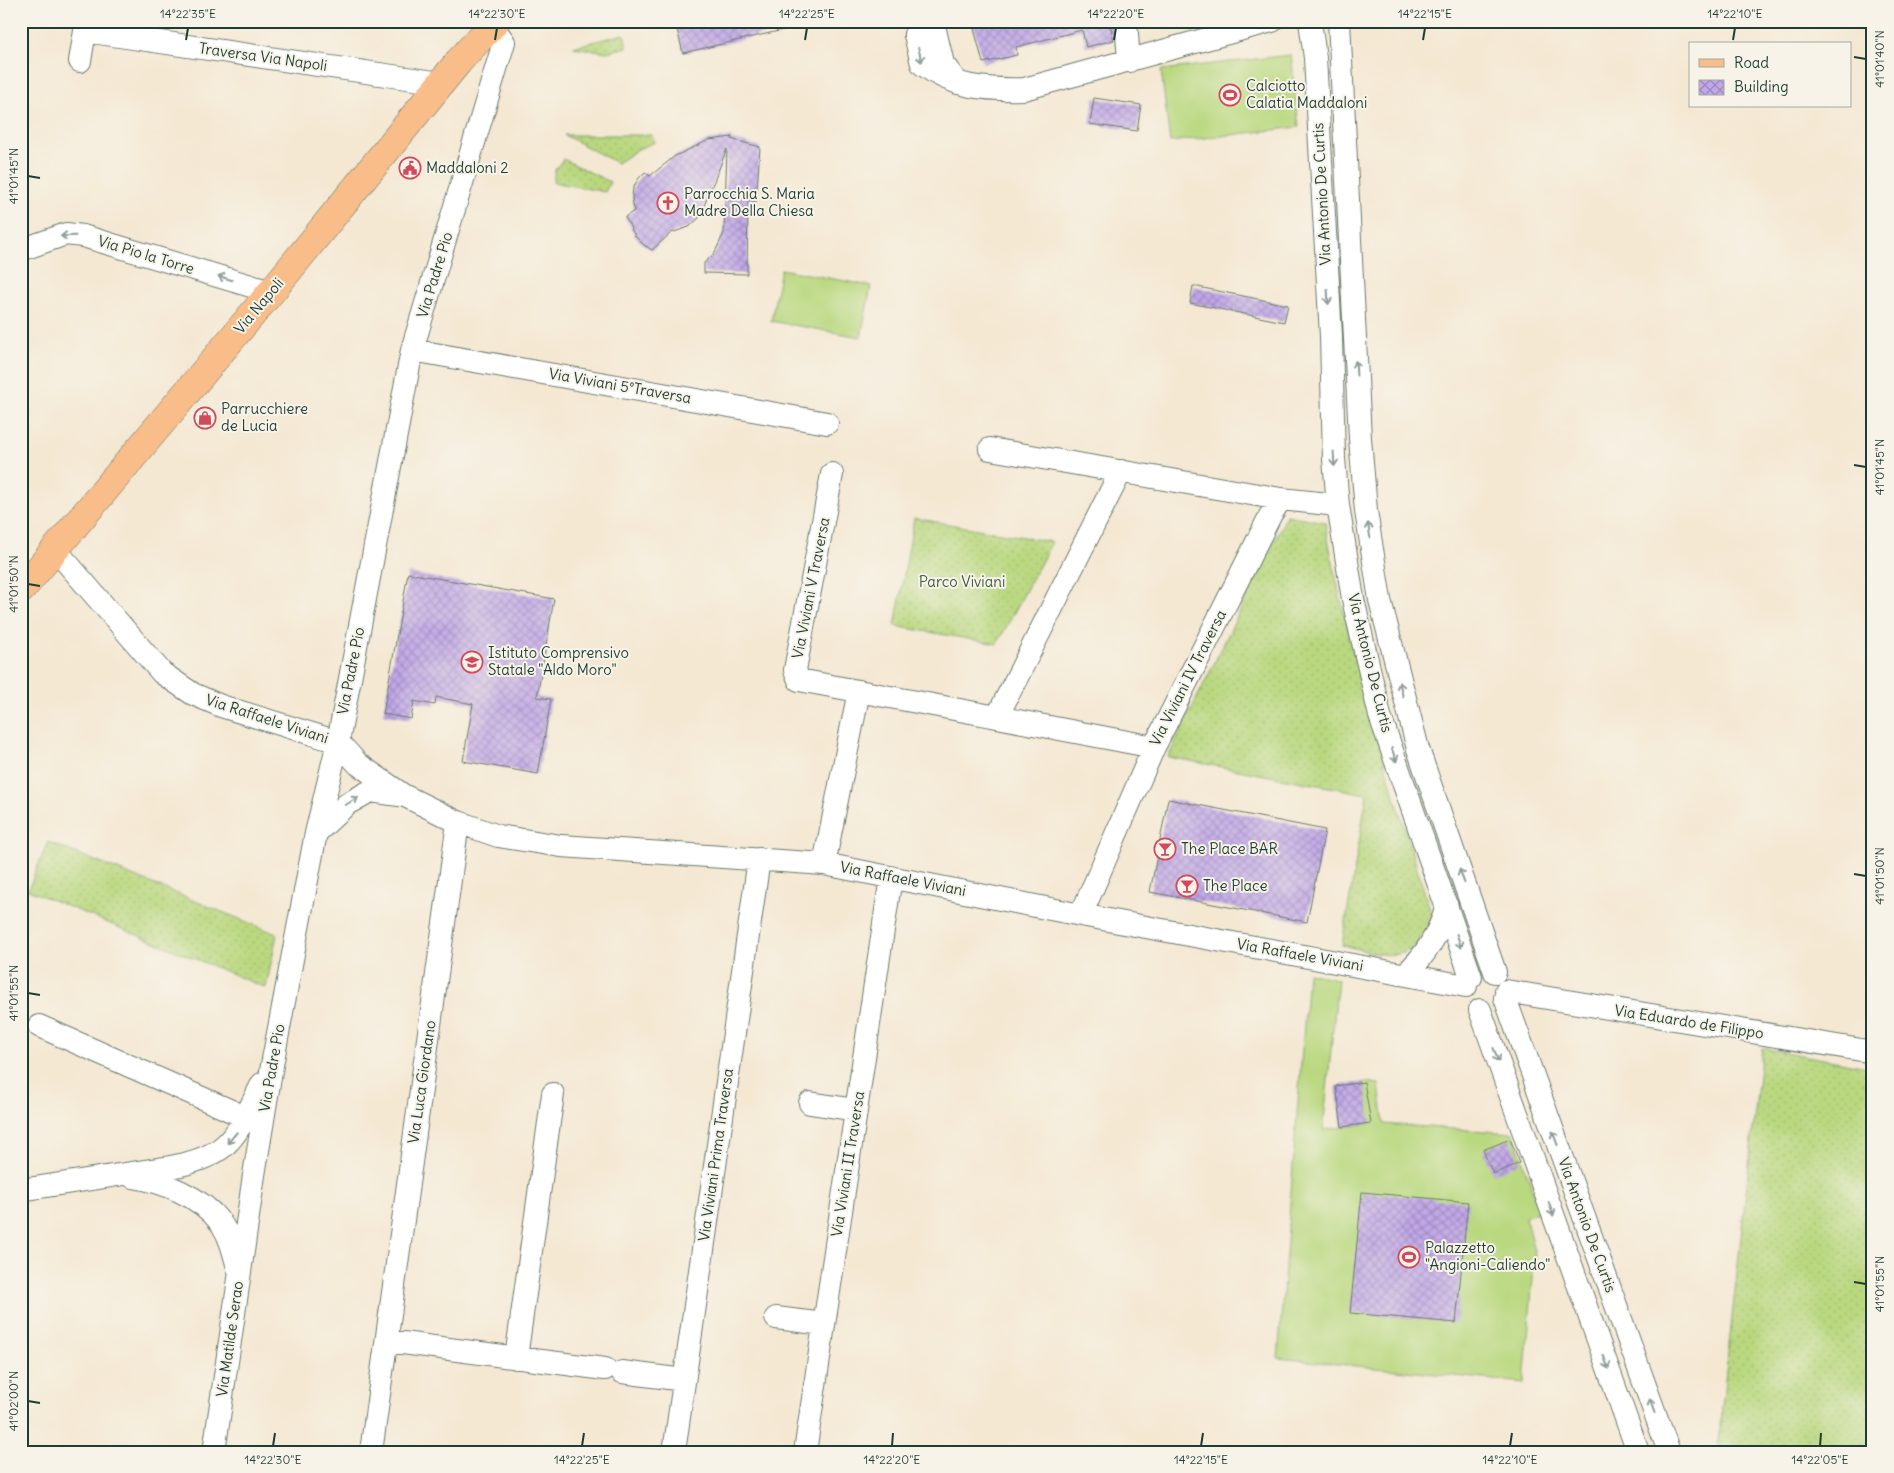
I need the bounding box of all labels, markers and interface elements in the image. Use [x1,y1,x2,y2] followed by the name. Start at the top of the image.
[160,6,216,21] text: 14°22'35"E
[468,6,526,21] text: 14°22'30"E
[779,6,835,21] text: 14°22'25"E
[1088,6,1144,21] text: 14°22'20"E
[1398,6,1452,21] text: 14°22'15"E
[1708,6,1762,21] text: 14°22'10"E
[1872,30,1887,88] text: 41°01'40"N
[198,38,328,75] street label: Traversa Via Napoli
[1689,42,1852,108] legend
[915,46,925,62] one-way arrow
[1734,53,1769,72] text: Road
[1246,76,1367,112] place label: Calciotto Calatia Maddaloni
[1734,77,1789,96] text: Building
[1218,83,1242,107] sports icon: Calciotto Calatia Maddaloni
[1308,122,1335,266] street label: Via Antonio De Curtis
[6,148,21,204] text: 41°01'45"N
[398,156,422,180] public building icon: Maddaloni 2
[426,158,508,177] place label: Maddaloni 2
[684,184,815,220] place label: Parrocchia S. Maria Madre Della Chiesa
[656,191,680,215] church icon: Parrocchia S. Maria Madre Della Chiesa
[412,230,457,320] street label: Via Padre Pio
[61,231,77,241] one-way arrow
[96,231,197,278] street label: Via Pio la Torre
[217,273,233,283] one-way arrow
[230,274,288,338] street label: Via Napoli
[1324,289,1333,305] one-way arrow
[1352,360,1361,376] one-way arrow
[547,364,693,407] street label: Via Viviani 5°Traversa
[221,399,308,435] place label: Parrucchiere de Lucia
[193,406,217,430] shop icon: Parrucchiere de Lucia
[1872,439,1887,495] text: 41°01'45"N
[1330,451,1339,467] one-way arrow
[787,515,834,660] street label: Via Viviani V Traversa
[1363,522,1373,538] one-way arrow
[6,555,21,613] text: 41°01'50"N
[919,572,1005,591] park label: Parco Viviani
[1344,591,1397,735] street label: Via Antonio De Curtis
[1145,606,1230,749] street label: Via Viviani IV Traversa
[333,625,368,716] street label: Via Padre Pio
[488,643,629,679] place label: Istituto Comprensivo Statale "Aldo Moro"
[460,650,484,674] school or university icon: Istituto Comprensivo Statale "Aldo Moro"
[1396,681,1405,697] one-way arrow
[203,690,331,747] street label: Via Raffaele Viviani
[1390,747,1399,762] one-way arrow
[345,796,359,806] one-way arrow
[1153,837,1177,861] bar icon: The Place BAR
[1181,839,1278,858] place label: The Place BAR
[1872,847,1887,905] text: 41°01'50"N
[838,857,968,900] street label: Via Raffaele Viviani
[1457,869,1466,885] one-way arrow
[1175,874,1199,898] bar icon: The Place
[1203,876,1267,895] place label: The Place
[1454,933,1464,949] one-way arrow
[1235,934,1365,975] street label: Via Raffaele Viviani
[6,965,21,1021] text: 41°01'55"N
[1613,1000,1765,1043] street label: Via Eduardo de Filippo
[403,1019,440,1145] street label: Via Luca Giordano
[254,1022,289,1113] street label: Via Padre Pio
[1492,1047,1501,1063] one-way arrow
[694,1067,737,1243] street label: Via Viviani Prima Traversa
[827,1089,868,1238] street label: Via Viviani II Traversa
[226,1131,237,1144] one-way arrow
[1550,1131,1559,1146] one-way arrow
[1554,1155,1621,1295] street label: Via Antonio De Curtis
[1547,1200,1556,1216] one-way arrow
[1425,1238,1551,1274] place label: Palazzetto "Angioni-Caliendo"
[1397,1245,1421,1269] sports icon: Palazzetto "Angioni-Caliendo"
[1872,1256,1887,1312] text: 41°01'55"N
[212,1280,247,1398] street label: Via Matilde Serao
[1601,1353,1611,1369] one-way arrow
[6,1371,21,1431] text: 41°02'00"N
[1647,1399,1656,1414] one-way arrow
[244,1452,302,1467] text: 14°22'30"E
[554,1452,610,1467] text: 14°22'25"E
[864,1452,920,1467] text: 14°22'20"E
[1174,1452,1228,1467] text: 14°22'15"E
[1483,1452,1537,1467] text: 14°22'10"E
[1791,1452,1849,1467] text: 14°22'05"E

